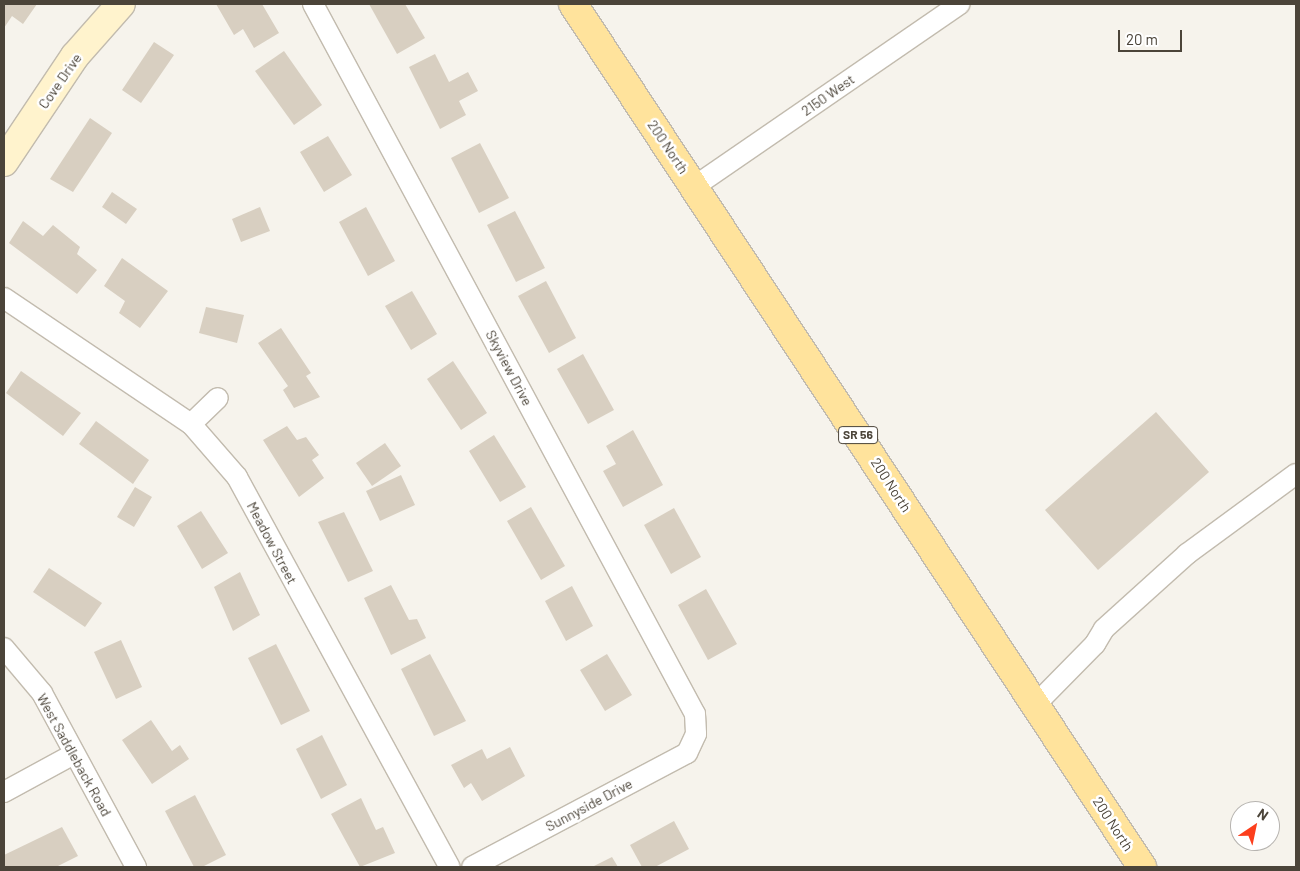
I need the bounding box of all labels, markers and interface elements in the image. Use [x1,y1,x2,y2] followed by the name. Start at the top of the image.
[1120,20,1184,52] scale bar
[1126,30,1158,48] text: 20 m
[35,50,85,112] street label: Cove Drive
[798,71,858,119] street label: 2150 West
[644,117,692,177] street label: 200 North
[482,327,536,409] street label: Skyview Drive
[838,426,878,444] road number: SR 56
[867,455,915,515] street label: 200 North
[243,499,301,587] street label: Meadow Street
[33,691,115,819] street label: West Saddleback Road
[543,775,635,835] street label: Sunnyside Drive
[1089,794,1137,854] street label: 200 North
[1230,801,1280,851] north arrow
[1254,804,1272,824] text: N

